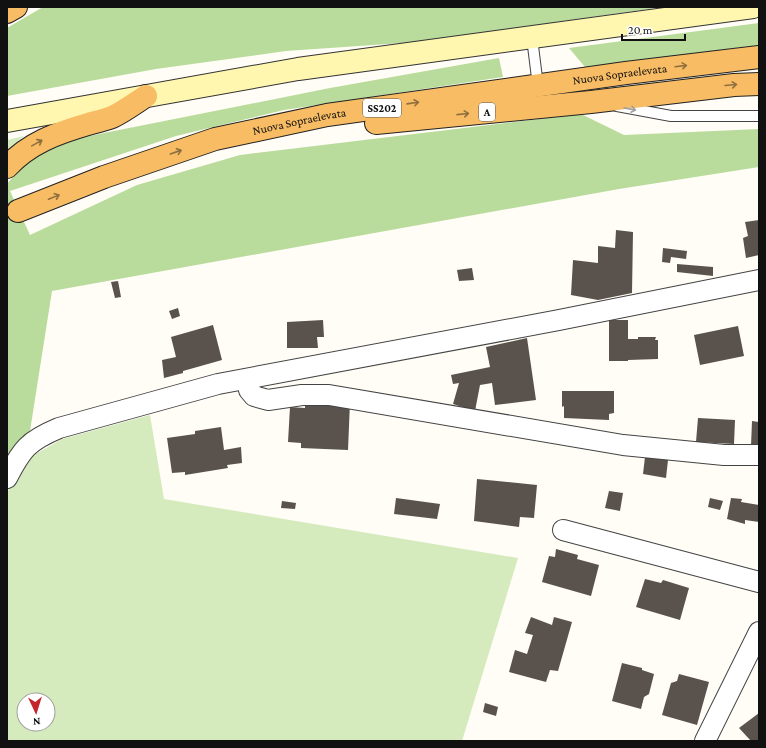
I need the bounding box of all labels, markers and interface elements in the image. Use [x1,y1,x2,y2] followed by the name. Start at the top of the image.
[622,16,685,42] scale bar
[628,23,653,37] text: 20 m
[572,61,668,87] street label: Nuova Sopraelevata
[674,63,687,70] one-way arrow
[725,82,738,89] one-way arrow
[363,99,401,117] road number: SS202
[406,99,419,107] one-way arrow
[479,103,495,121] road number: A
[251,105,347,138] street label: Nuova Sopraelevata
[623,105,636,113] one-way arrow
[456,111,469,118] one-way arrow
[31,138,43,146] one-way arrow
[170,148,183,155] one-way arrow
[48,192,60,200] one-way arrow
[16,692,56,732] north arrow
[32,716,41,728] text: N

